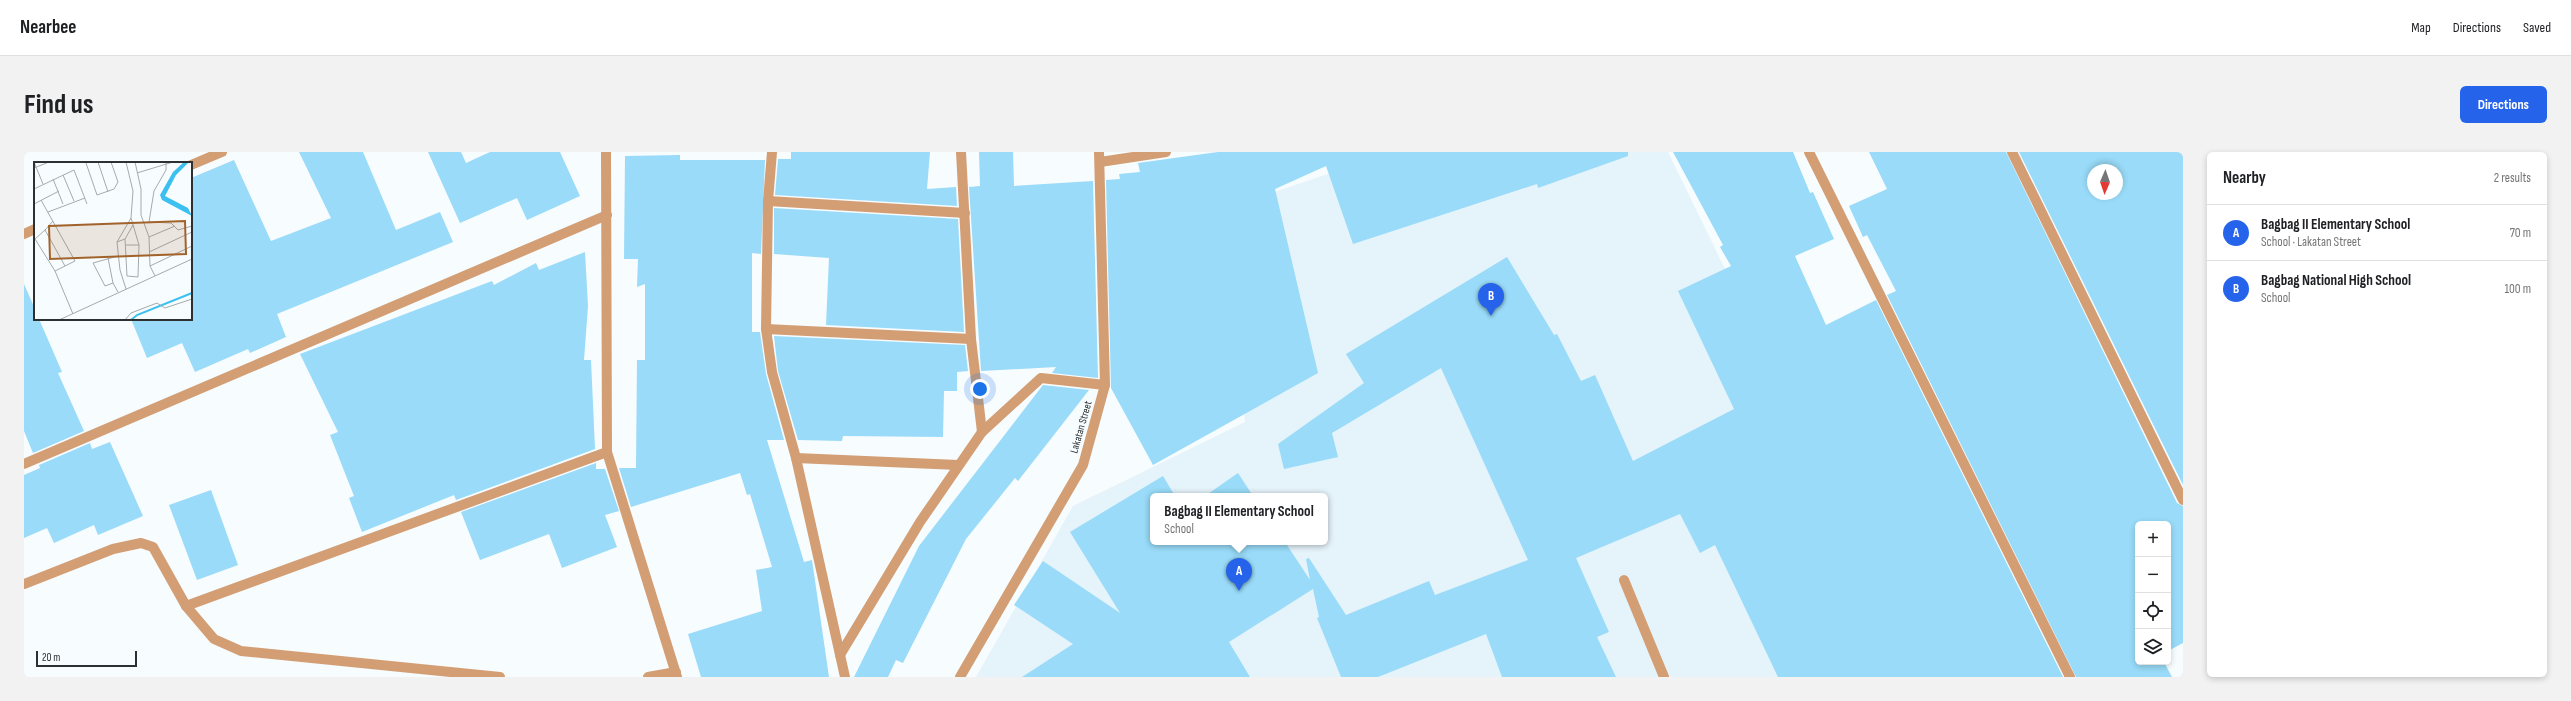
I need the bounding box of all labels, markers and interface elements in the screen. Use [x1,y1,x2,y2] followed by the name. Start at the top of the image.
[20,16,76,39] text: Nearbee
[2411,19,2431,36] text: Map
[2453,19,2501,36] text: Directions
[2523,19,2551,36] text: Saved
[2460,86,2547,123] button: Directions
[24,88,93,121] text: Find us
[34,162,192,320] inset map
[2087,164,2123,200] north arrow
[2223,168,2266,188] text: Nearby
[2494,170,2531,186] text: 2 results
[2261,215,2410,234] text: Bagbag II Elementary School
[2233,225,2239,241] text: A
[2510,225,2531,241] text: 70 m
[2261,234,2361,250] text: School · Lakatan Street
[2261,271,2411,290] text: Bagbag National High School
[2233,281,2239,297] text: B
[2504,281,2531,297] text: 100 m
[1478,283,1504,316] pin: B
[2261,290,2291,306] text: School
[970,379,990,399] your location
[1067,399,1095,455] street label: Lakatan Street
[1150,493,1328,545] popup
[1164,502,1314,521] text: Bagbag II Elementary School
[1164,521,1194,537] text: School
[2135,521,2171,665] map controls
[2135,521,2171,557] button: +
[2135,557,2171,593] button: −
[1226,558,1252,591] pin: A
[2135,593,2171,629] button: locate
[2135,629,2171,665] button: layers
[36,649,137,668] scale bar
[42,651,60,664] text: 20 m

